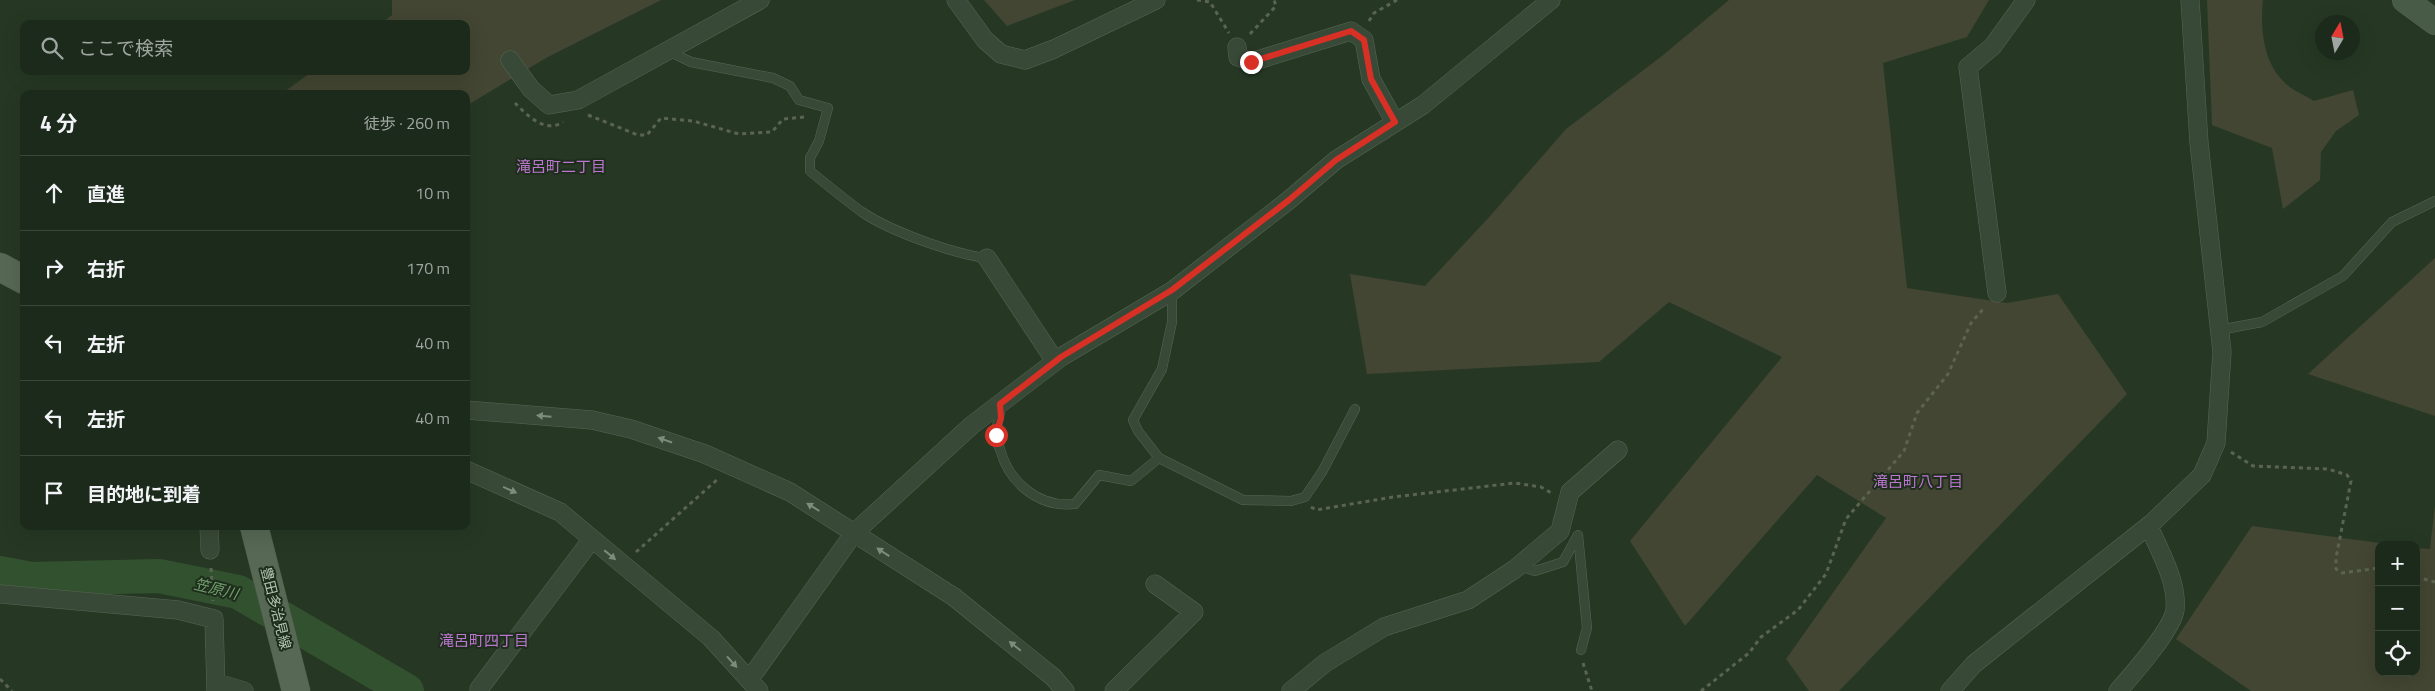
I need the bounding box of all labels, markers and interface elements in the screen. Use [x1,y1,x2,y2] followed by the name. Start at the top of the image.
[2315,15,2360,60] north arrow
[20,20,470,75] search box
[78,33,173,62] text: ここで検索
[38,34,66,62] icon: search
[1240,51,1263,74] route end
[40,107,77,139] text: 4 分
[364,111,450,135] text: 徒歩 · 260 m
[516,155,606,178] district label: 滝呂町二丁目
[40,179,68,207] icon: ahead
[87,179,125,208] text: 直進
[415,181,450,205] text: 10 m
[40,254,68,282] icon: right
[87,254,125,283] text: 右折
[406,256,450,280] text: 170 m
[40,329,68,357] icon: left
[87,329,125,358] text: 左折
[415,331,450,355] text: 40 m
[40,404,68,432] icon: left
[87,404,125,433] text: 左折
[415,406,450,430] text: 40 m
[536,412,552,420] one-way arrow
[985,424,1008,447] route start
[658,436,673,443] one-way arrow
[1873,470,1963,493] district label: 滝呂町八丁目
[40,479,68,507] icon: arrive
[87,479,201,508] text: 目的地に到着
[503,487,517,495] one-way arrow
[806,502,819,512] one-way arrow
[2375,541,2420,676] map controls
[2375,541,2420,586] button: +
[877,547,890,557] one-way arrow
[604,549,616,560] one-way arrow
[256,565,297,651] street label: 豊田多治見線
[191,572,243,606] water label: 笠原川
[2375,586,2420,631] button: −
[439,629,529,652] district label: 滝呂町四丁目
[2375,631,2420,676] button: locate
[1009,641,1022,652] one-way arrow
[727,655,738,668] one-way arrow

